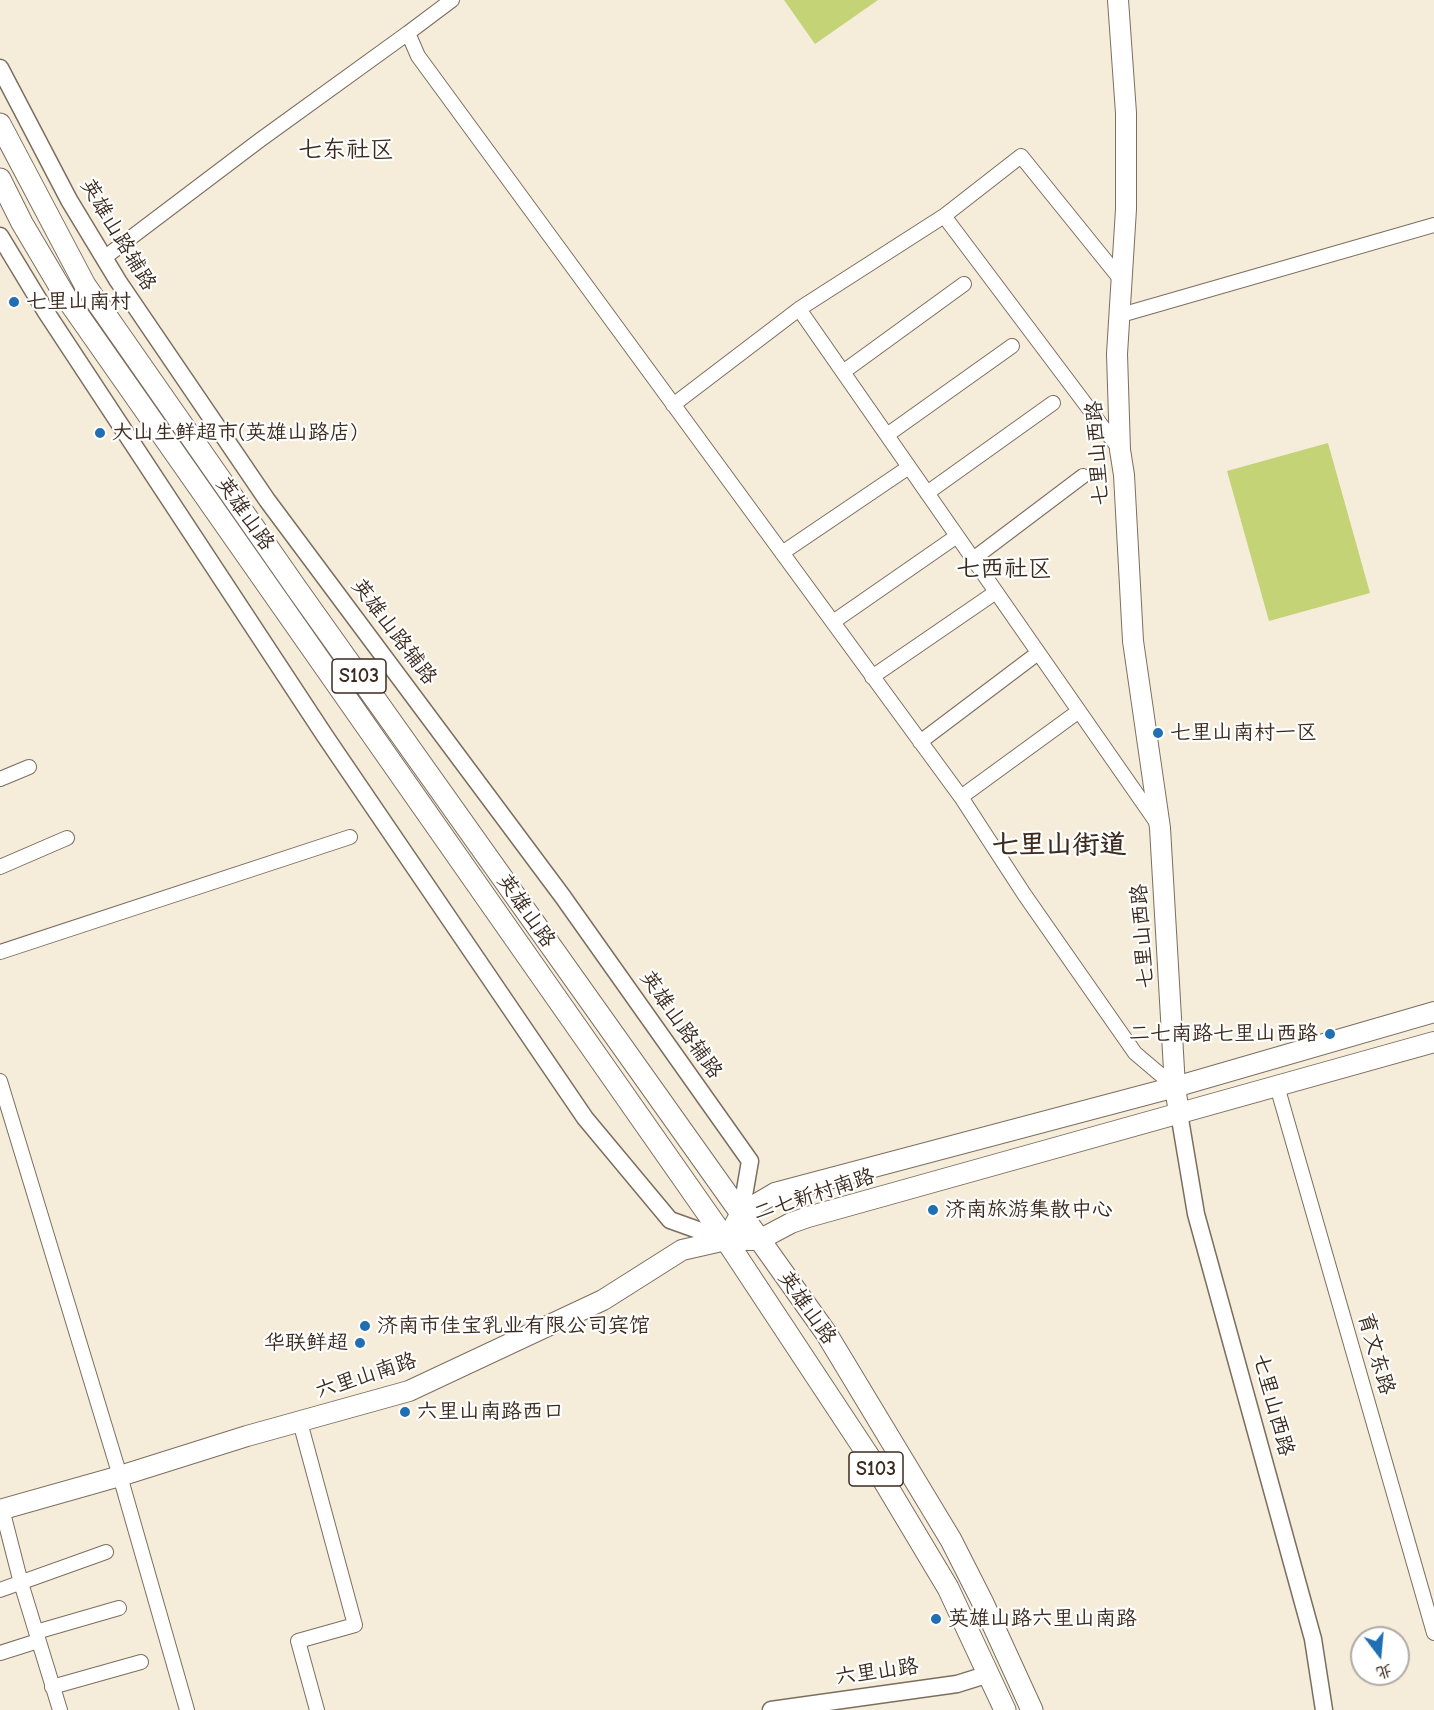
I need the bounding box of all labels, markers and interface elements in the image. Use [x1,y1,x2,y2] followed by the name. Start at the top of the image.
[298,136,394,164] district label: 七东社区
[75,175,161,295] street label: 英雄山路辅路
[26,289,131,315] place label: 七里山南村
[7,295,21,309] marker: 七里山南村
[1082,400,1114,506] street label: 七里山西路
[112,420,358,446] place label: 大山生鲜超市(英雄山路店)
[93,426,107,440] marker: 大山生鲜超市(英雄山路店)
[211,472,279,556] street label: 英雄山路
[956,555,1052,583] district label: 七西社区
[346,574,442,690] street label: 英雄山路辅路
[332,659,386,693] road number: S103
[1170,720,1317,746] place label: 七里山南村一区
[1151,726,1165,740] marker: 七里山南村一区
[992,829,1126,861] district label: 七里山街道
[492,869,560,953] street label: 英雄山路
[1127,883,1159,989] street label: 七里山西路
[635,966,727,1084] street label: 英雄山路辅路
[1129,1021,1318,1047] place label: 二七南路七里山西路
[1323,1027,1337,1041] marker: 二七南路七里山西路
[750,1164,878,1226] street label: 二七新村南路
[945,1197,1113,1223] place label: 济南旅游集散中心
[926,1203,940,1217] marker: 济南旅游集散中心
[773,1266,841,1350] street label: 英雄山路
[1352,1310,1400,1398] street label: 育文东路
[377,1313,650,1339] place label: 济南市佳宝乳业有限公司宾馆
[358,1319,372,1333] marker: 济南市佳宝乳业有限公司宾馆
[264,1330,348,1356] place label: 华联鲜超
[353,1336,367,1350] marker: 华联鲜超
[312,1348,420,1404] street label: 六里山南路
[1247,1351,1299,1459] street label: 七里山西路
[417,1399,564,1425] place label: 六里山南路西口
[398,1405,412,1419] marker: 六里山南路西口
[849,1452,903,1486] road number: S103
[948,1606,1137,1632] place label: 英雄山路六里山南路
[929,1612,943,1626] marker: 英雄山路六里山南路
[1350,1626,1410,1686] north arrow
[834,1654,920,1690] street label: 六里山路
[1374,1661,1395,1682] text: 北

